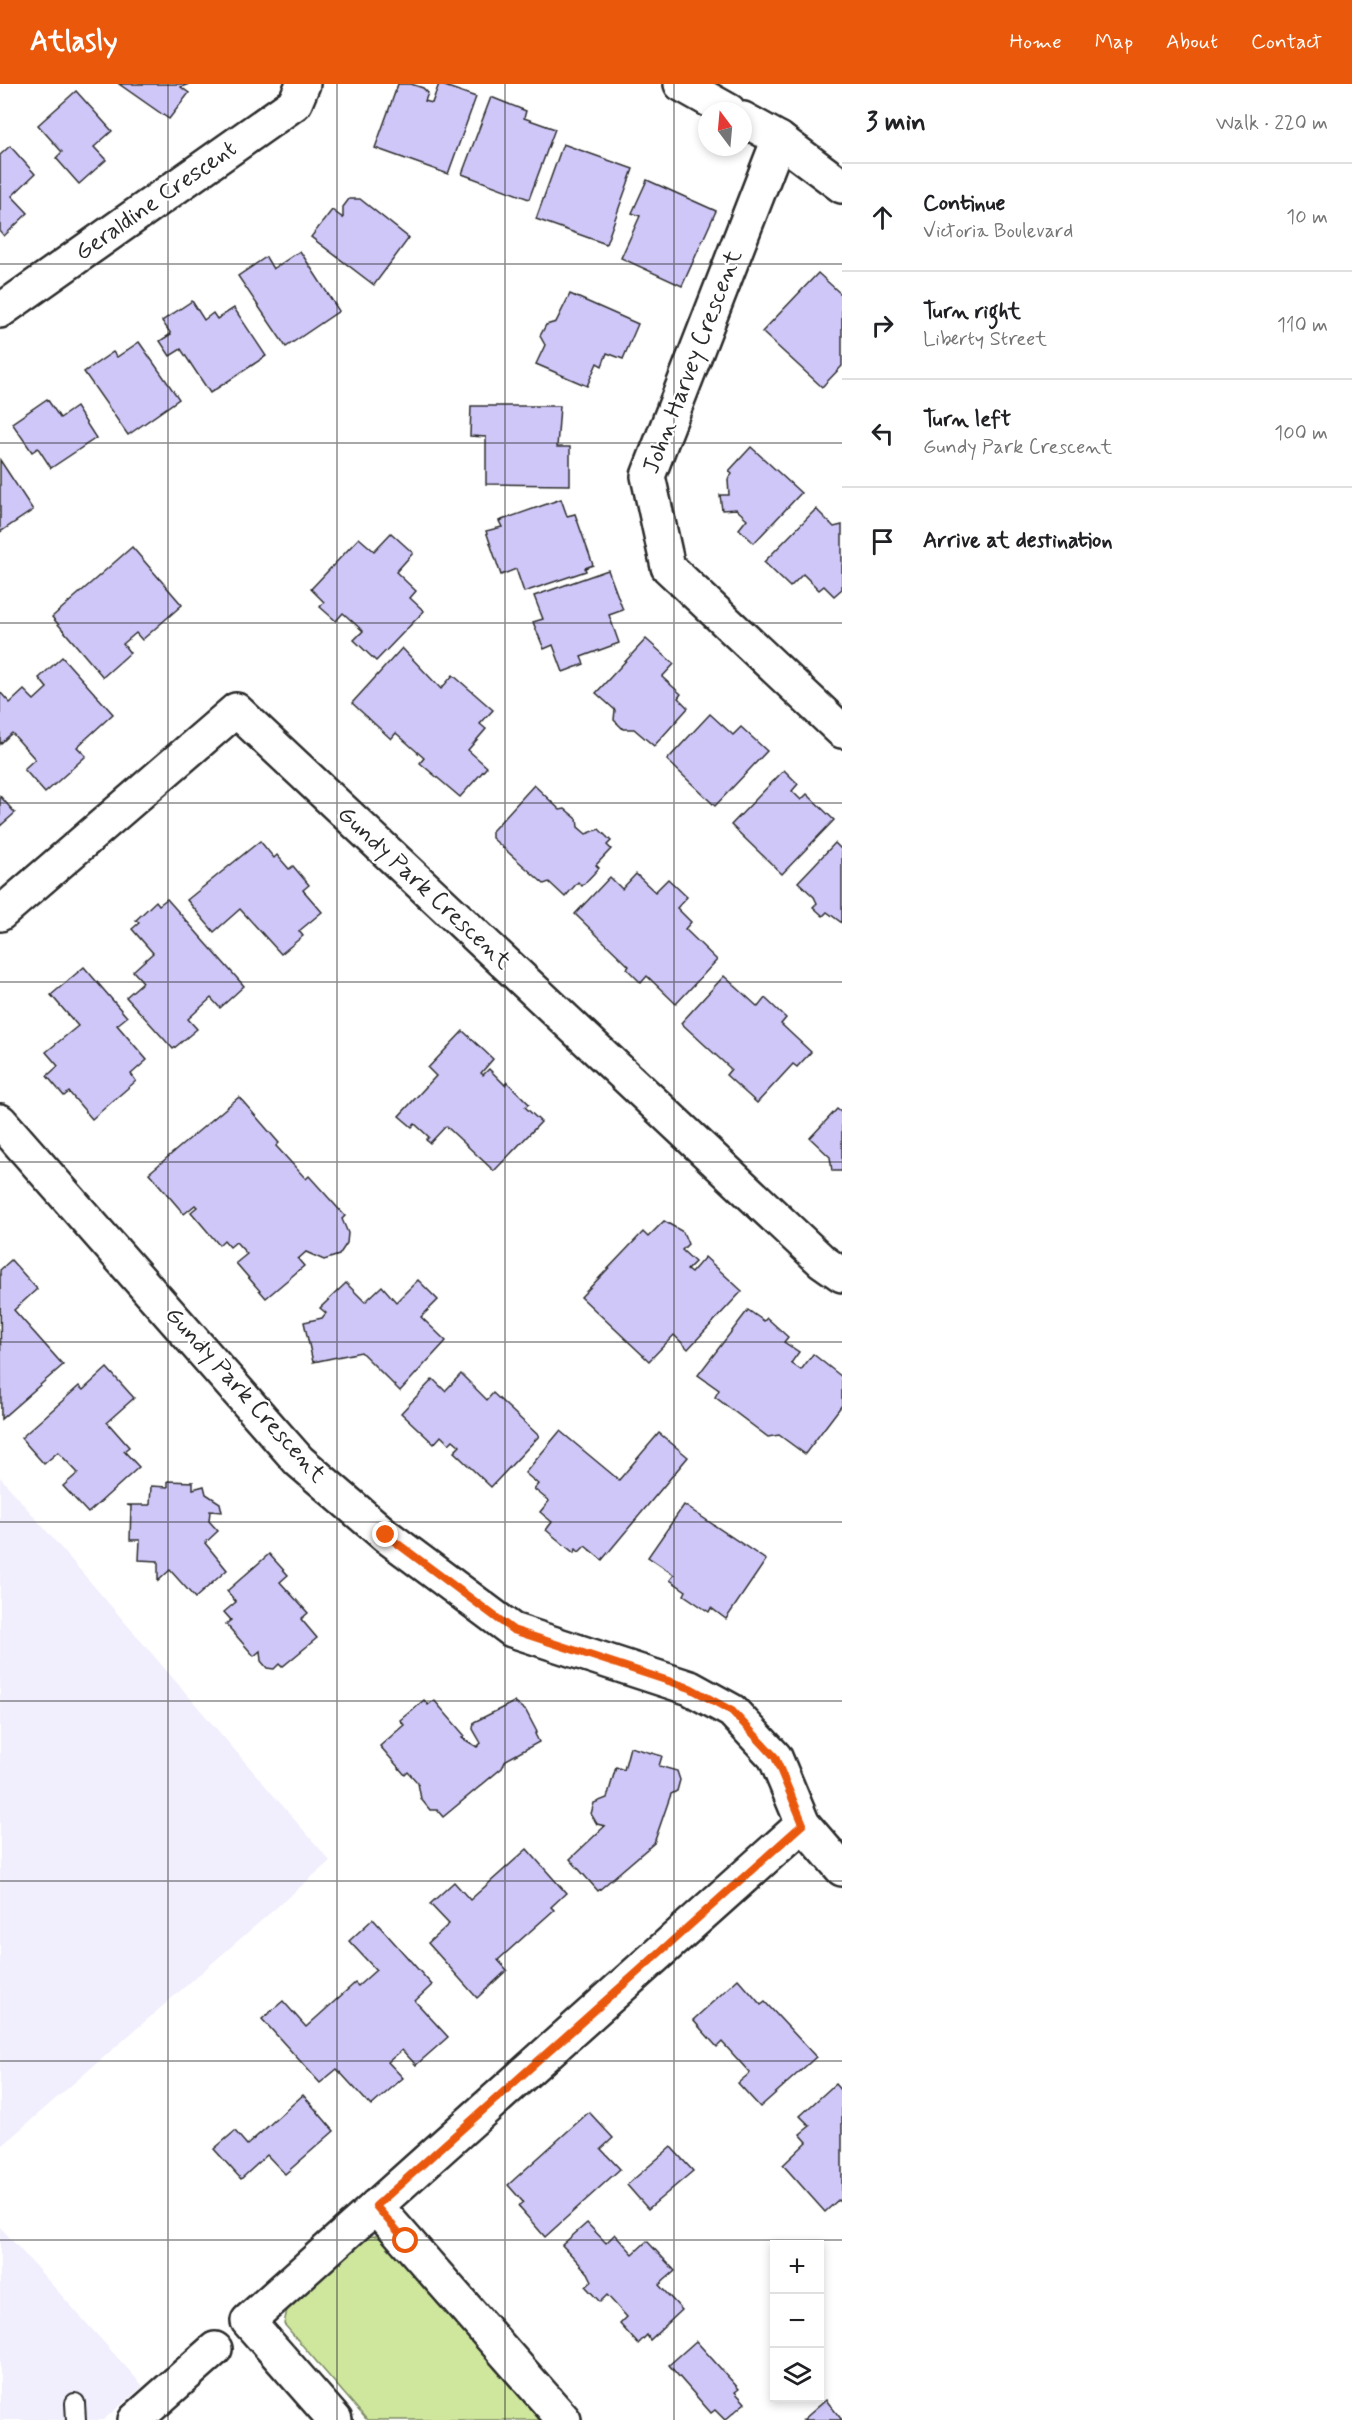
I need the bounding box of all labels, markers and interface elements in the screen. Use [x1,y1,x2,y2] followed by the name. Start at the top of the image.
[30,24,118,61] text: Atlasly
[1010,28,1062,56] text: Home
[1095,28,1133,56] text: Map
[1166,28,1218,56] text: About
[1251,28,1322,56] text: Contact
[698,102,752,156] north arrow
[866,106,926,140] text: 3 min
[1216,110,1328,137] text: Walk · 220 m
[69,134,243,268] street label: Geraldine Crescent
[923,190,1005,218] text: Continue
[866,201,899,234] icon: ahead
[1286,204,1328,231] text: 10 m
[923,218,1073,245] text: Victoria Boulevard
[636,246,750,478] street label: John Harvey Crescent
[923,298,1021,326] text: Turn right
[866,309,899,342] icon: right
[1277,312,1328,339] text: 110 m
[923,326,1047,353] text: Liberty Street
[923,406,1011,434] text: Turn left
[866,417,899,450] icon: left
[1274,420,1328,447] text: 100 m
[923,434,1112,461] text: Gundy Park Crescent
[866,525,899,558] icon: arrive
[923,527,1113,555] text: Arrive at destination
[330,799,518,977] street label: Gundy Park Crescent
[158,1300,332,1490] street label: Gundy Park Crescent
[372,1521,398,1547] route end
[392,2227,418,2253] route start
[770,2240,824,2402] map controls
[770,2240,824,2294] button: +
[770,2294,824,2348] button: −
[770,2348,824,2402] button: layers

